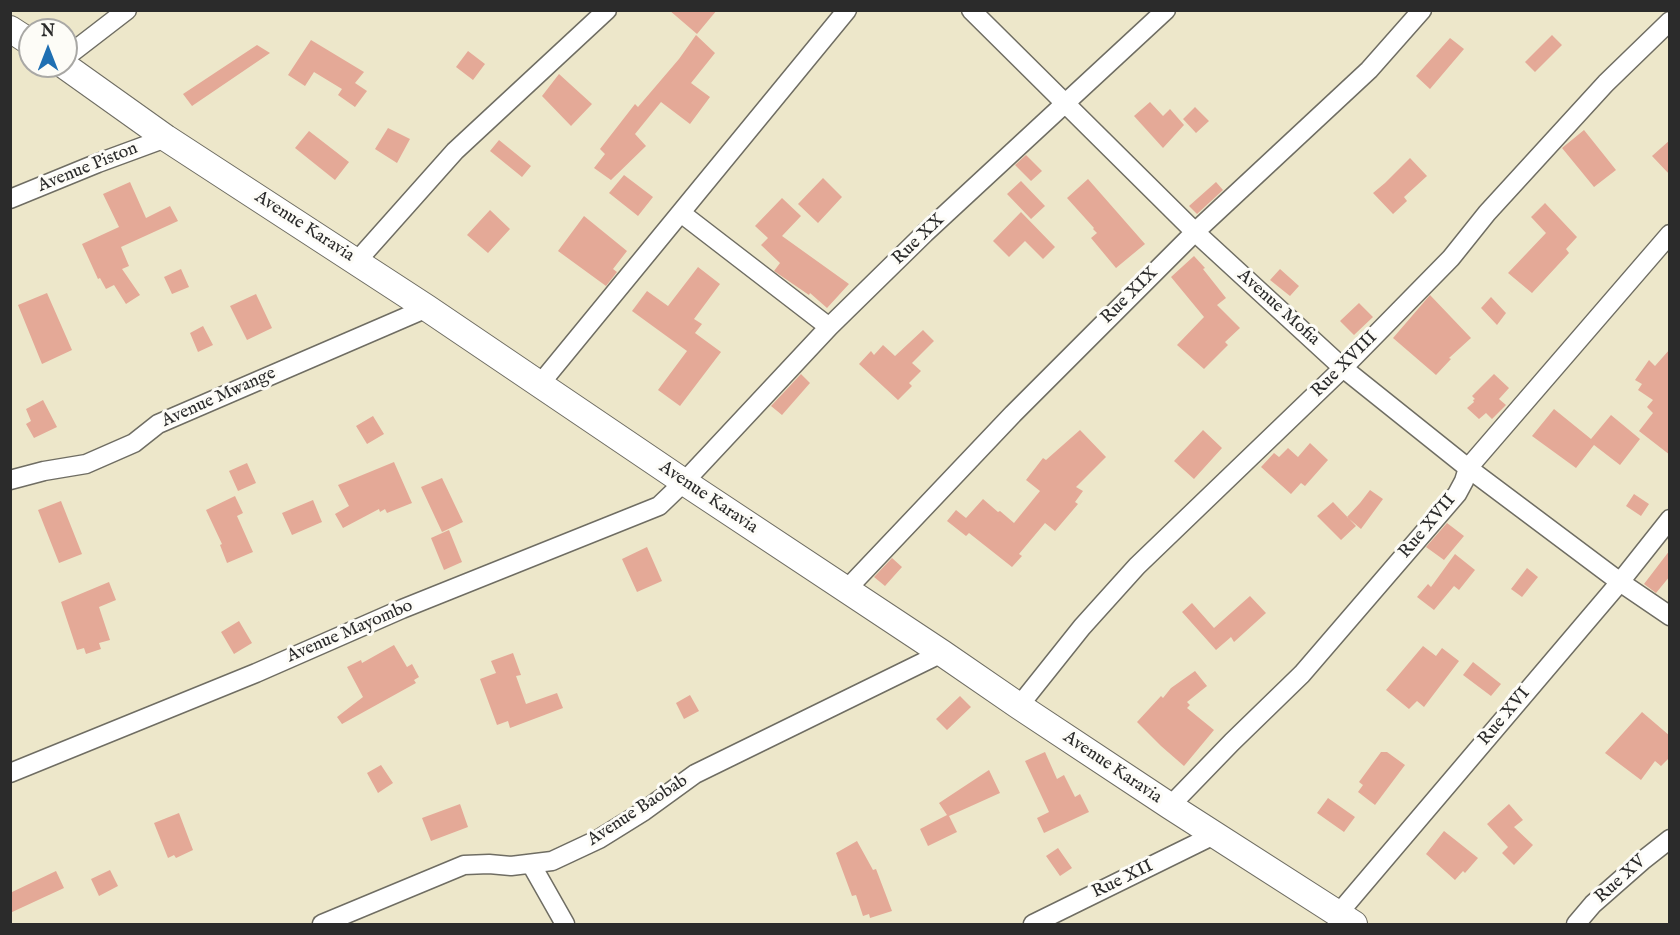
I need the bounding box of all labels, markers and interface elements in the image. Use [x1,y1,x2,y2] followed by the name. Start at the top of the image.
[18,18,78,78] north arrow
[41,22,55,42] text: N
[35,138,141,198] street label: Avenue Piston
[250,187,358,267] street label: Avenue Karavia
[888,210,950,270] street label: Rue XX
[1097,263,1163,329] street label: Rue XIX
[1232,265,1324,351] street label: Avenue Mofia
[1307,327,1383,403] street label: Rue XVIII
[159,363,279,433] street label: Avenue Mwange
[655,457,761,539] street label: Avenue Karavia
[1395,491,1461,563] street label: Rue XVII
[284,596,416,668] street label: Avenue Mayombo
[1474,684,1536,750] street label: Rue XVI
[1059,727,1165,809] street label: Avenue Karavia
[584,771,692,851] street label: Avenue Baobab
[1591,851,1651,909] street label: Rue XV
[1089,856,1157,904] street label: Rue XII

